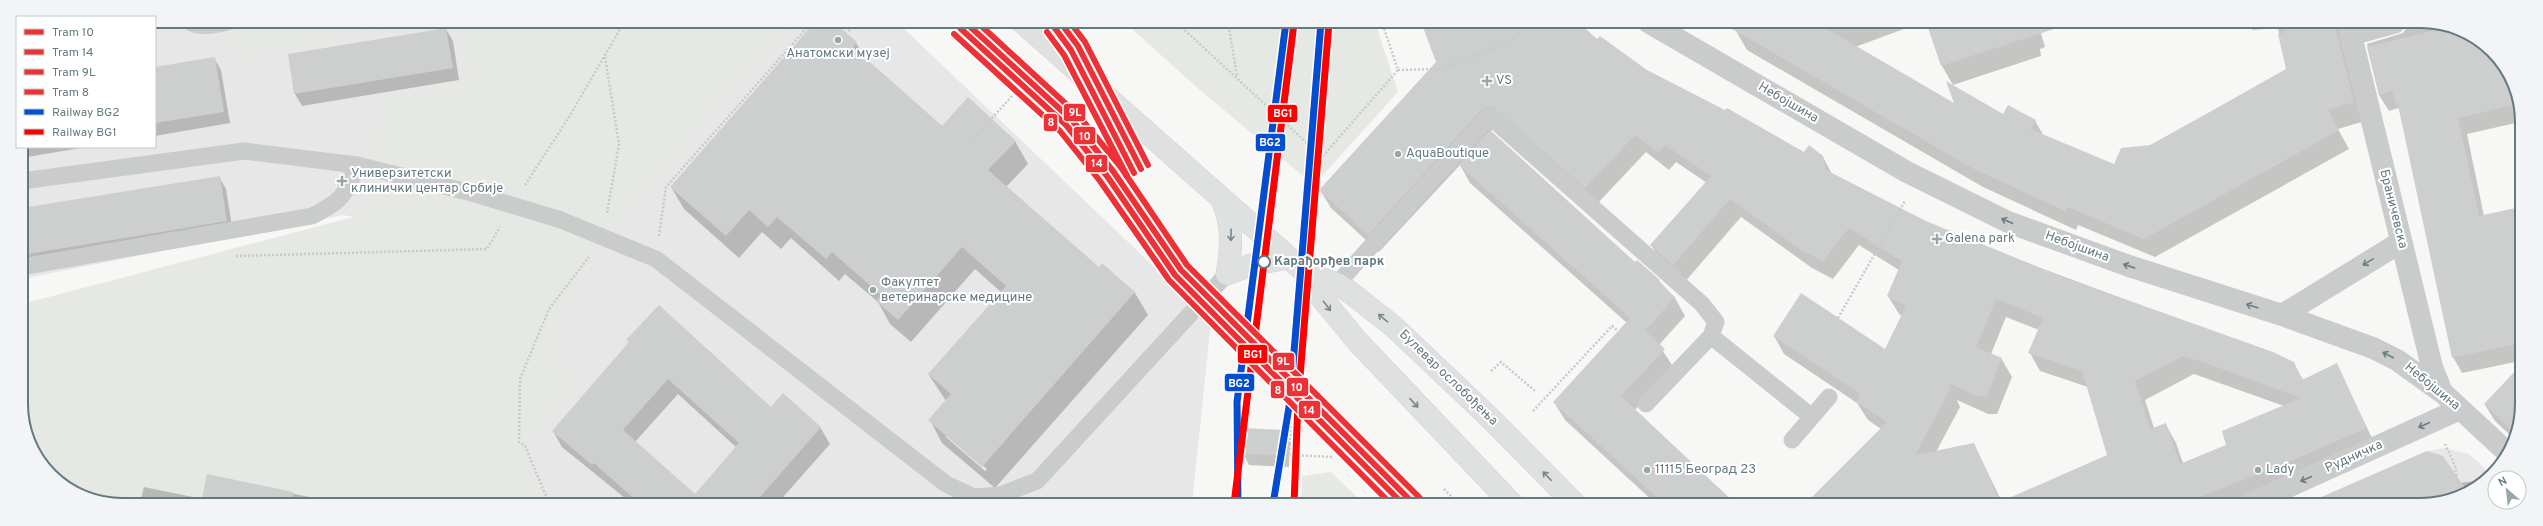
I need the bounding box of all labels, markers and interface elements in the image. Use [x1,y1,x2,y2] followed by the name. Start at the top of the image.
[16,16,156,148] legend
[52,25,94,41] text: Tram 10
[833,35,843,45] marker: Анатомски музеј
[52,45,94,61] text: Tram 14
[786,46,890,62] place label: Анатомски музеј
[52,65,96,81] text: Tram 9L
[1496,73,1512,89] place label: VS
[1481,75,1493,87] marker: VS
[1755,79,1821,127] street label: Небојшина
[52,85,89,101] text: Tram 8
[1063,103,1086,122] line badge: 9L
[1267,104,1298,123] line badge: BG1
[52,105,120,121] text: Railway BG2
[1069,106,1082,120] text: 9L
[1273,107,1293,121] text: BG1
[1043,113,1058,132] line badge: 8
[1048,116,1055,130] text: 8
[52,125,117,141] text: Railway BG1
[1073,126,1096,145] line badge: 10
[1079,130,1091,144] text: 10
[1255,133,1286,152] line badge: BG2
[1259,136,1281,150] text: BG2
[1406,146,1489,162] place label: AquaBoutique
[1393,149,1403,159] marker: AquaBoutique
[1085,154,1108,173] line badge: 14
[1091,157,1103,171] text: 14
[351,166,503,197] place label: Универзитетски клинички центар Србије
[2375,168,2411,250] street label: Браничевска
[336,175,348,187] marker: Универзитетски клинички центар Србије
[2001,217,2013,224] one-way arrow
[1227,228,1235,241] one-way arrow
[2043,228,2111,266] street label: Небојшина
[1945,231,2015,247] place label: Galena park
[1932,234,1942,244] marker: Galena park
[1274,254,1385,270] place label: Карађорђев парк
[1257,255,1271,269] marker: Карађорђев парк
[2363,258,2374,266] one-way arrow
[2122,262,2135,269] one-way arrow
[881,275,1032,306] place label: Факултет ветеринарске медицине
[868,285,878,295] marker: Факултет ветеринарске медицине
[1323,301,1332,312] one-way arrow
[2246,302,2259,309] one-way arrow
[1378,314,1389,323] one-way arrow
[1395,327,1501,429] street label: Булевар ослобођења
[1237,344,1268,364] line badge: BG1
[1243,348,1263,362] text: BG1
[2382,351,2394,358] one-way arrow
[1272,352,1295,371] line badge: 9L
[1277,355,1290,369] text: 9L
[2401,360,2463,414] street label: Небојшина
[1224,373,1255,392] line badge: BG2
[1228,377,1250,391] text: BG2
[1286,377,1309,397] line badge: 10
[1270,380,1285,399] line badge: 8
[1291,381,1303,395] text: 10
[1275,384,1282,398] text: 8
[1410,398,1419,408] one-way arrow
[1298,400,1321,419] line badge: 14
[1303,404,1315,418] text: 14
[2418,422,2430,429] one-way arrow
[2323,437,2385,477] street label: Рудничка
[1655,462,1756,478] place label: 11115 Београд 23
[2266,462,2295,478] place label: Lady
[1642,465,1652,475] marker: 11115 Београд 23
[2253,465,2263,475] marker: Lady
[2487,470,2527,510] north arrow
[1543,471,1552,481] one-way arrow
[2496,474,2510,490] text: N
[2300,475,2312,483] one-way arrow

